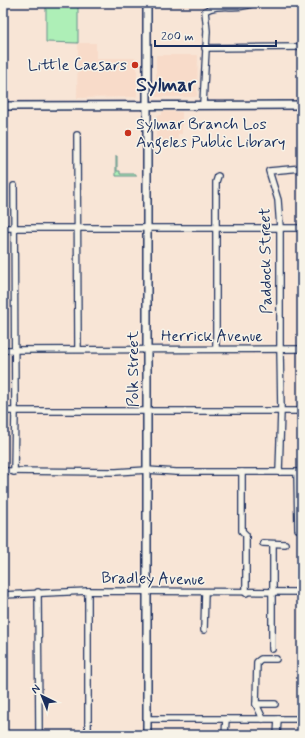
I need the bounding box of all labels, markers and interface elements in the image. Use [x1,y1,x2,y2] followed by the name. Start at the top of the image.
[155,22,276,48] scale bar
[161,29,194,45] text: 200 m
[28,55,127,76] place label: Little Caesars
[130,60,140,70] marker: Little Caesars
[136,72,197,99] district label: Sylmar
[136,114,285,154] place label: Sylmar Branch Los Angeles Public Library
[123,128,133,138] marker: Sylmar Branch Los Angeles Public Library
[255,207,277,314] street label: Paddock Street
[161,326,263,347] street label: Herrick Avenue
[123,330,144,407] street label: Polk Street
[101,568,205,590] street label: Bradley Avenue
[22,676,62,716] north arrow
[28,682,43,697] text: N

